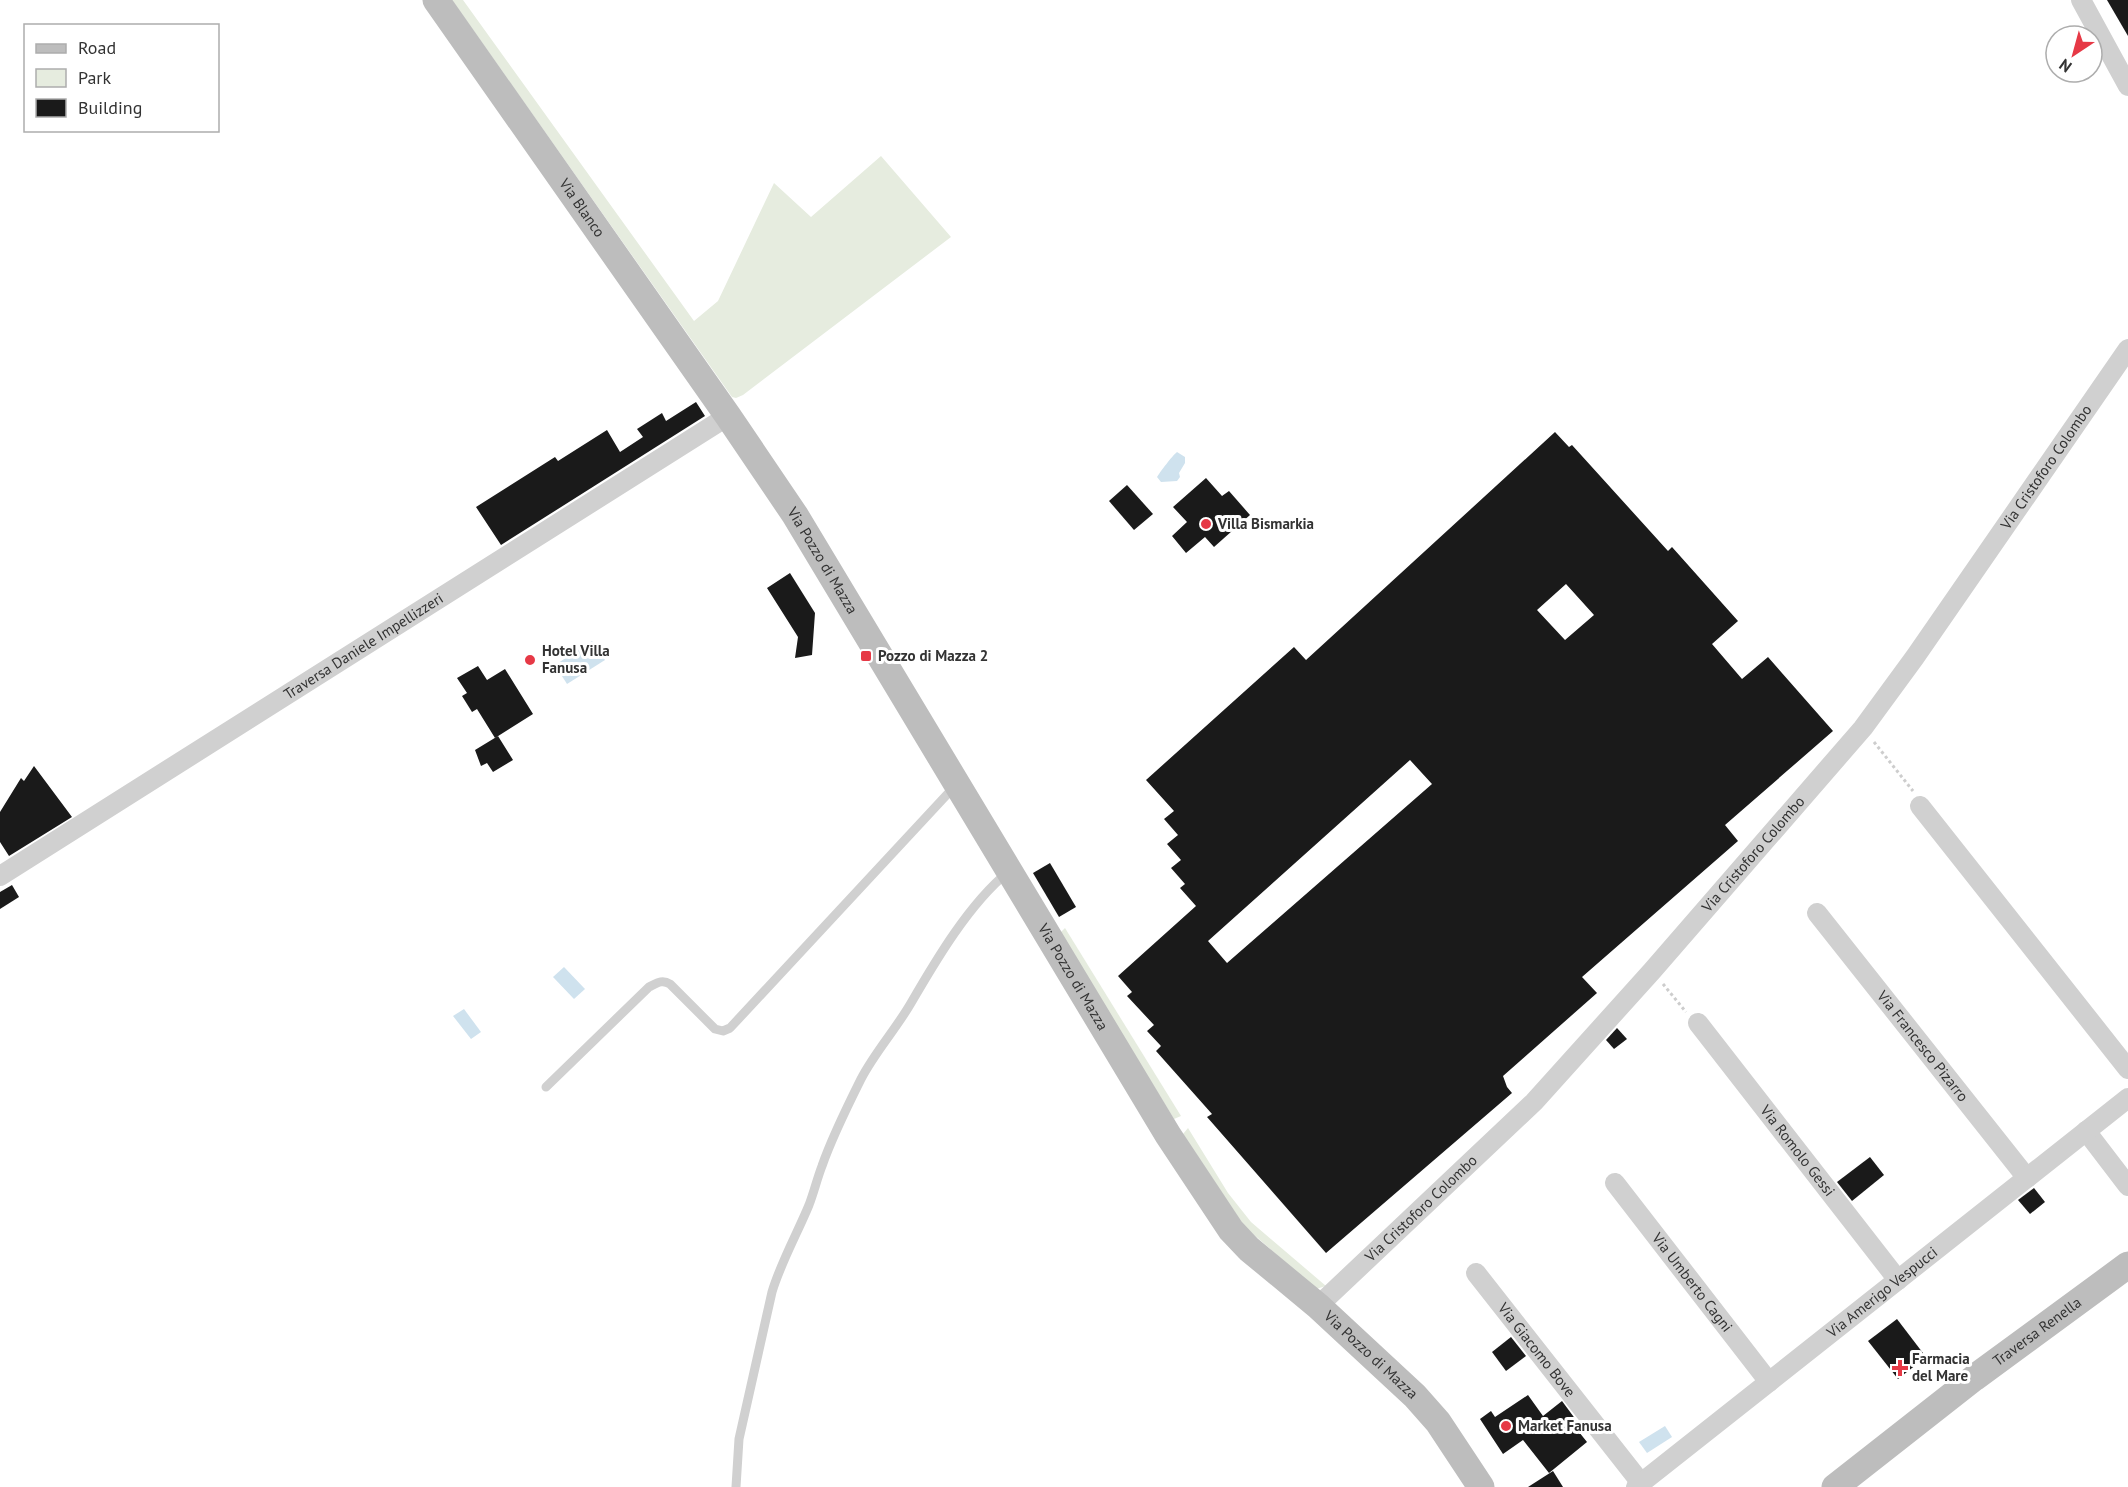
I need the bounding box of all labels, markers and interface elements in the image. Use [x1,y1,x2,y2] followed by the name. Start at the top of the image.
[24,24,219,132] legend
[2044,24,2104,84] north arrow
[78,36,116,59] text: Road
[2055,55,2075,77] text: N
[78,66,111,89] text: Park
[78,96,142,119] text: Building
[555,174,609,241] street label: Via Blanco
[1996,401,2096,534] street label: Via Cristoforo Colombo
[783,502,862,617] street label: Via Pozzo di Mazza
[1217,514,1314,533] place label: Villa Bismarkia
[1199,517,1213,531] marker: Villa Bismarkia
[280,588,447,703] street label: Traversa Daniele Impellizzeri
[542,641,610,677] place label: Hotel Villa Fanusa
[878,646,988,665] place label: Pozzo di Mazza 2
[859,649,873,663] marker: Pozzo di Mazza 2
[523,653,537,667] marker: Hotel Villa Fanusa
[1697,792,1808,917] street label: Via Cristoforo Colombo
[1033,919,1113,1034] street label: Via Pozzo di Mazza
[1873,986,1973,1105] street label: Via Francesco Pizarro
[1756,1100,1839,1200] street label: Via Romolo Gessi
[1360,1151,1481,1266] street label: Via Cristoforo Colombo
[1648,1228,1737,1336] street label: Via Umberto Cagni
[1822,1242,1941,1342] street label: Via Amerigo Vespucci
[1989,1293,2085,1370] street label: Traversa Renella
[1493,1298,1580,1401] street label: Via Giacomo Bove
[1319,1306,1422,1403] street label: Via Pozzo di Mazza
[1912,1349,1970,1385] place label: Farmacia del Mare
[1893,1361,1907,1375] marker: Farmacia del Mare
[1518,1416,1612,1435] place label: Market Fanusa
[1499,1419,1513,1433] marker: Market Fanusa

